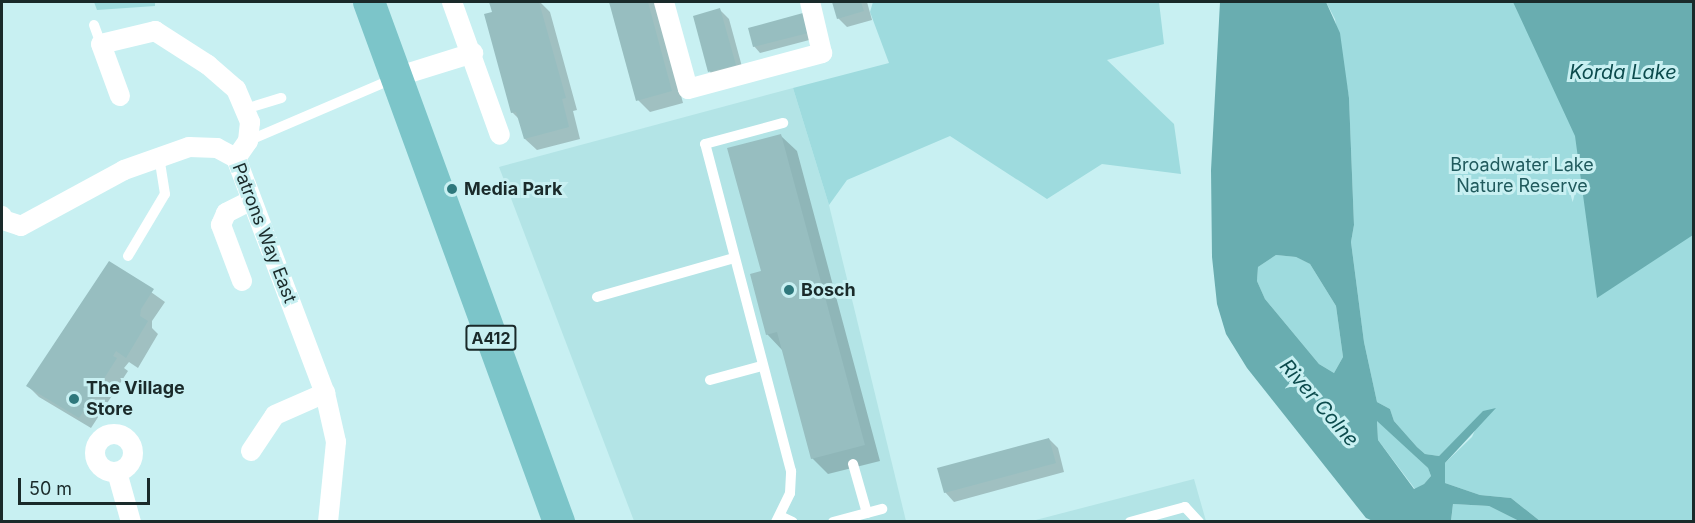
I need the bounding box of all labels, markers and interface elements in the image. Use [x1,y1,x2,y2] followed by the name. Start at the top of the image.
[1569,60,1677,84] water label: Korda Lake
[1450,155,1594,198] park label: Broadwater Lake Nature Reserve
[227,160,301,306] street label: Patrons Way East
[464,178,562,200] place label: Media Park
[445,182,459,196] marker: Media Park
[801,279,856,301] place label: Bosch
[782,283,796,297] marker: Bosch
[464,325,518,351] road number: A412
[1275,354,1363,452] water label: River Colne
[86,378,185,420] place label: The Village Store
[67,392,81,406] marker: The Village Store
[21,466,153,504] scale bar
[29,478,72,499] text: 50 m

